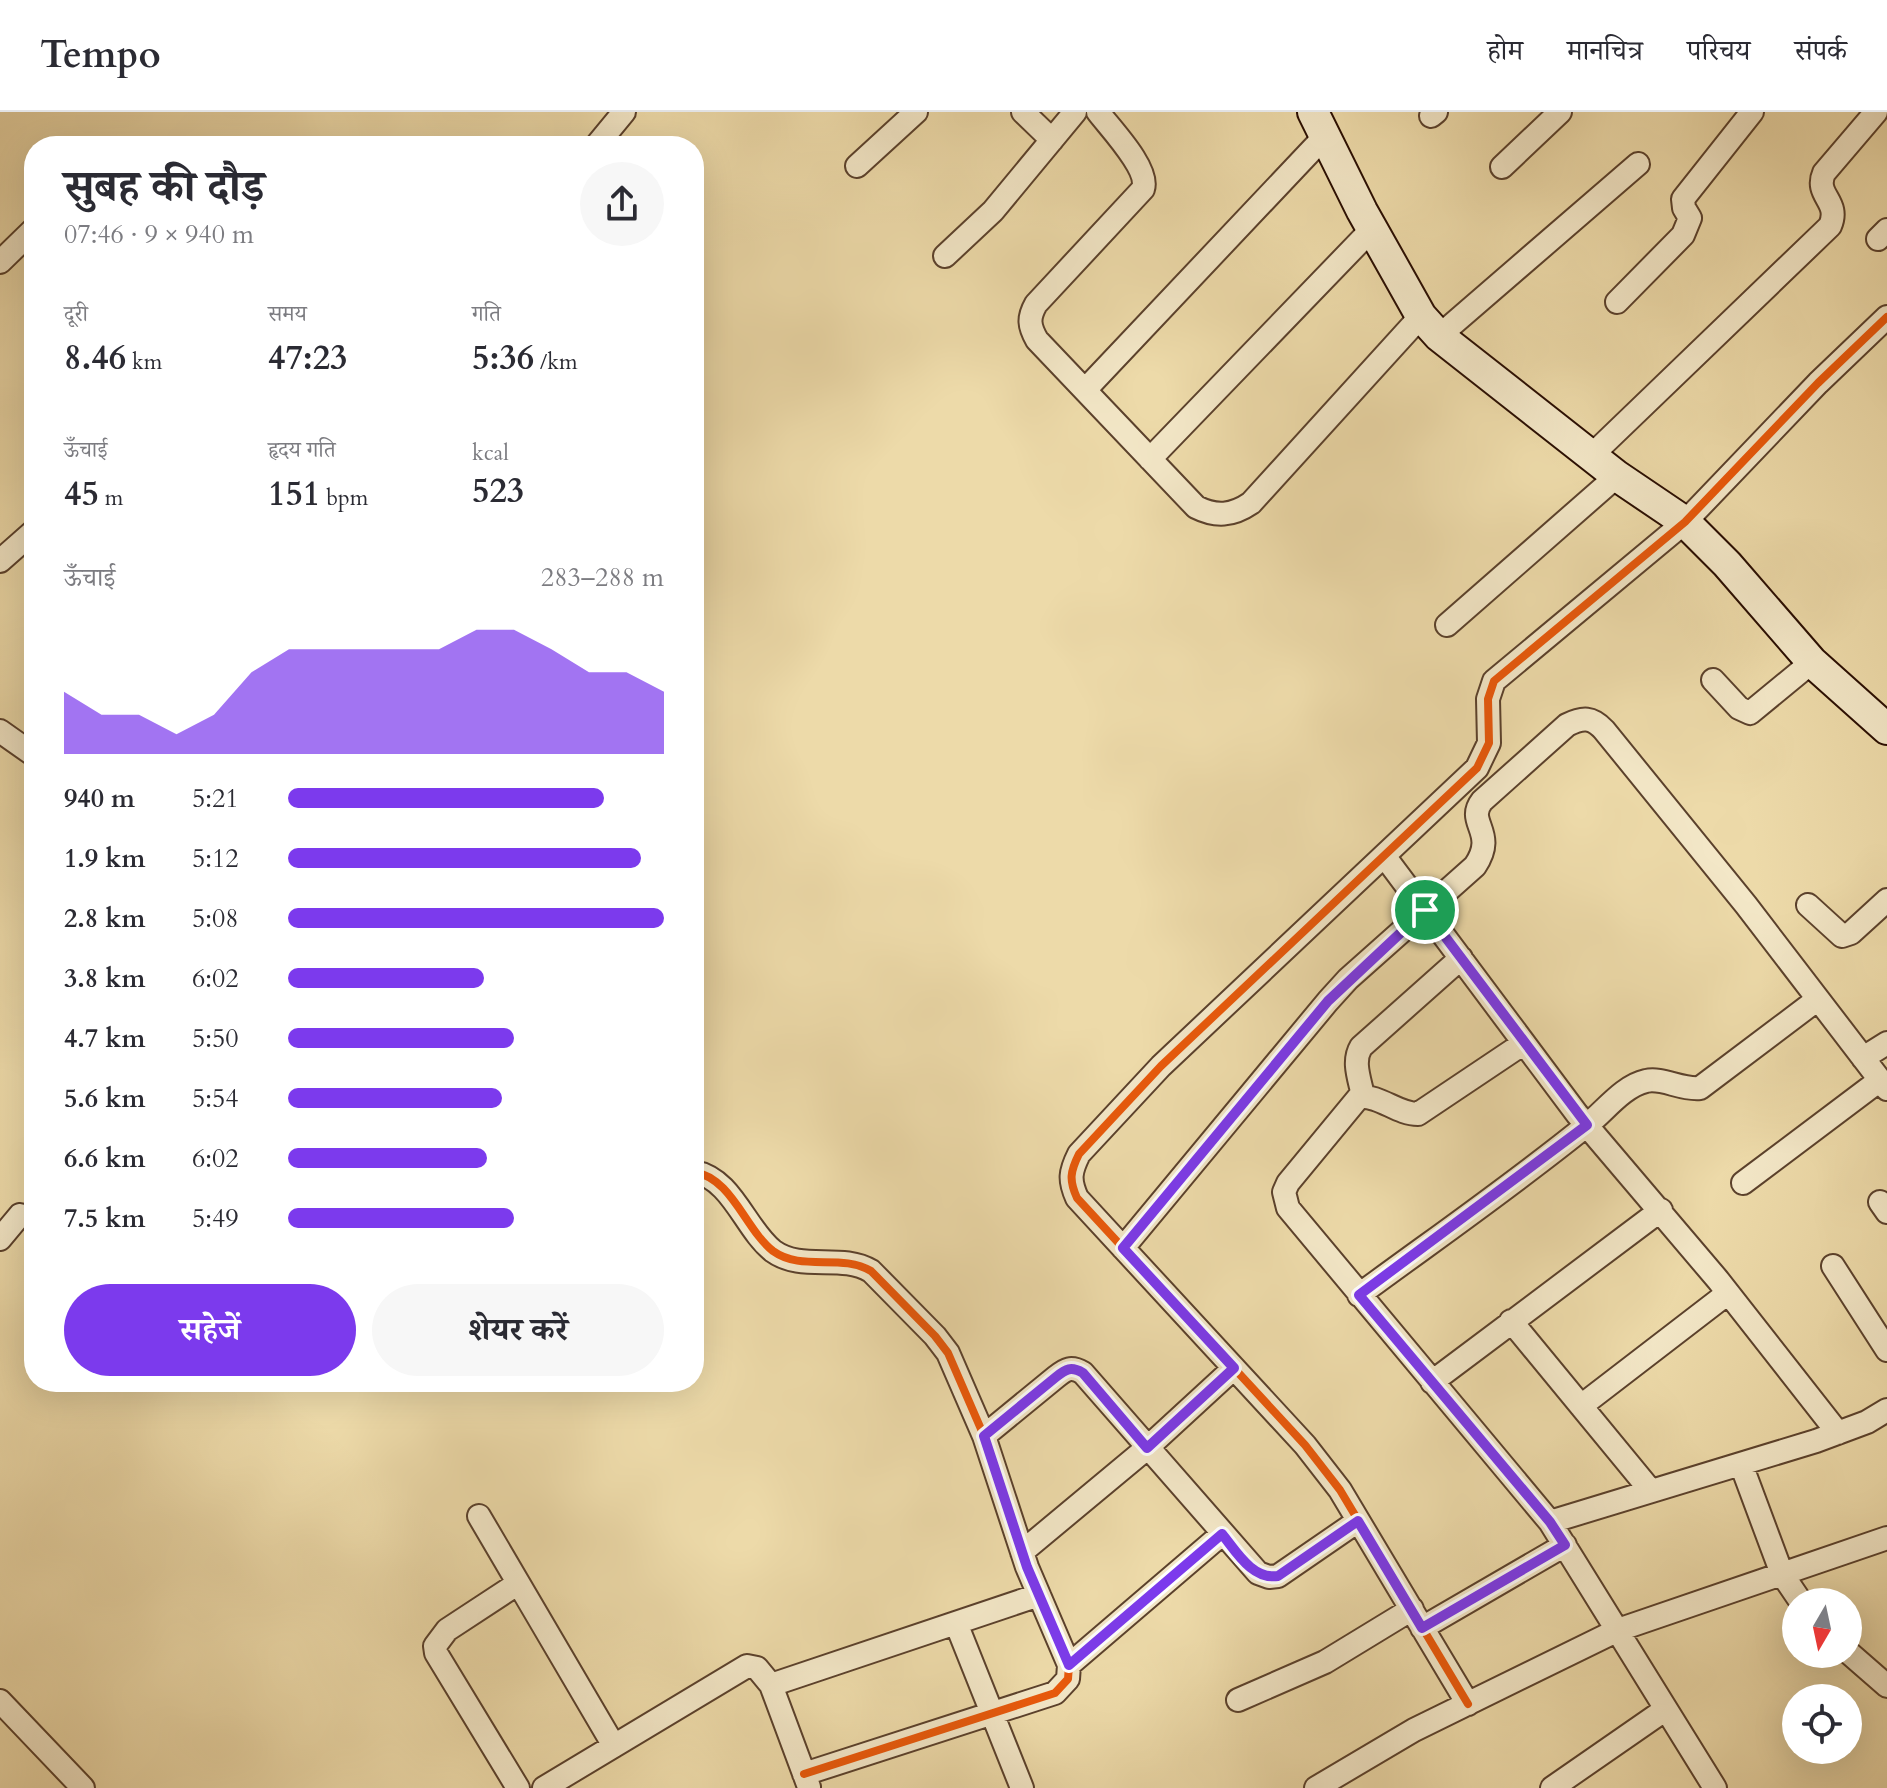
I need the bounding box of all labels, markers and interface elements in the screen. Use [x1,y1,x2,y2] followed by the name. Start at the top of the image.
[40,29,161,81] text: Tempo
[1487,32,1523,70] text: होम
[1567,32,1643,70] text: मानचित्र
[1687,32,1750,70] text: परिचय
[1794,32,1847,70] text: संपर्क
[64,157,264,217] text: सुबह की दौड़
[580,162,664,246] button: share
[64,217,254,252] text: 07:46 · 9 × 940 m
[64,299,88,329] text: दूरी
[268,299,307,329] text: समय
[472,299,501,329] text: गति
[64,335,126,381] text: 8.46
[268,335,348,381] text: 47:23
[472,335,534,381] text: 5:36
[126,347,162,377] text: km
[534,347,578,377] text: /km
[64,435,107,465] text: ऊँचाई
[268,435,336,465] text: हृदय गति
[472,438,509,468] text: kcal
[472,468,524,514] text: 523
[64,471,99,517] text: 45
[268,471,320,517] text: 151
[99,483,123,513] text: m
[320,483,368,513] text: bpm
[64,560,115,595] text: ऊँचाई
[541,560,664,595] text: 283–288 m
[64,781,135,816] text: 940 m
[192,781,239,816] text: 5:21
[64,841,145,876] text: 1.9 km
[192,841,239,876] text: 5:12
[1391,876,1459,944] pin
[1403,888,1447,932] icon: arrive
[64,901,145,936] text: 2.8 km
[192,901,239,936] text: 5:08
[64,961,145,996] text: 3.8 km
[192,961,239,996] text: 6:02
[64,1021,145,1056] text: 4.7 km
[192,1021,239,1056] text: 5:50
[64,1081,145,1116] text: 5.6 km
[192,1081,239,1116] text: 5:54
[64,1141,145,1176] text: 6.6 km
[192,1141,239,1176] text: 6:02
[64,1201,145,1236] text: 7.5 km
[192,1201,239,1236] text: 5:49
[64,1284,356,1376] button: सहेजें
[372,1284,664,1376] button: शेयर करें
[1782,1588,1862,1668] north arrow
[1782,1588,1862,1764] map controls
[1782,1684,1862,1764] button: locate

